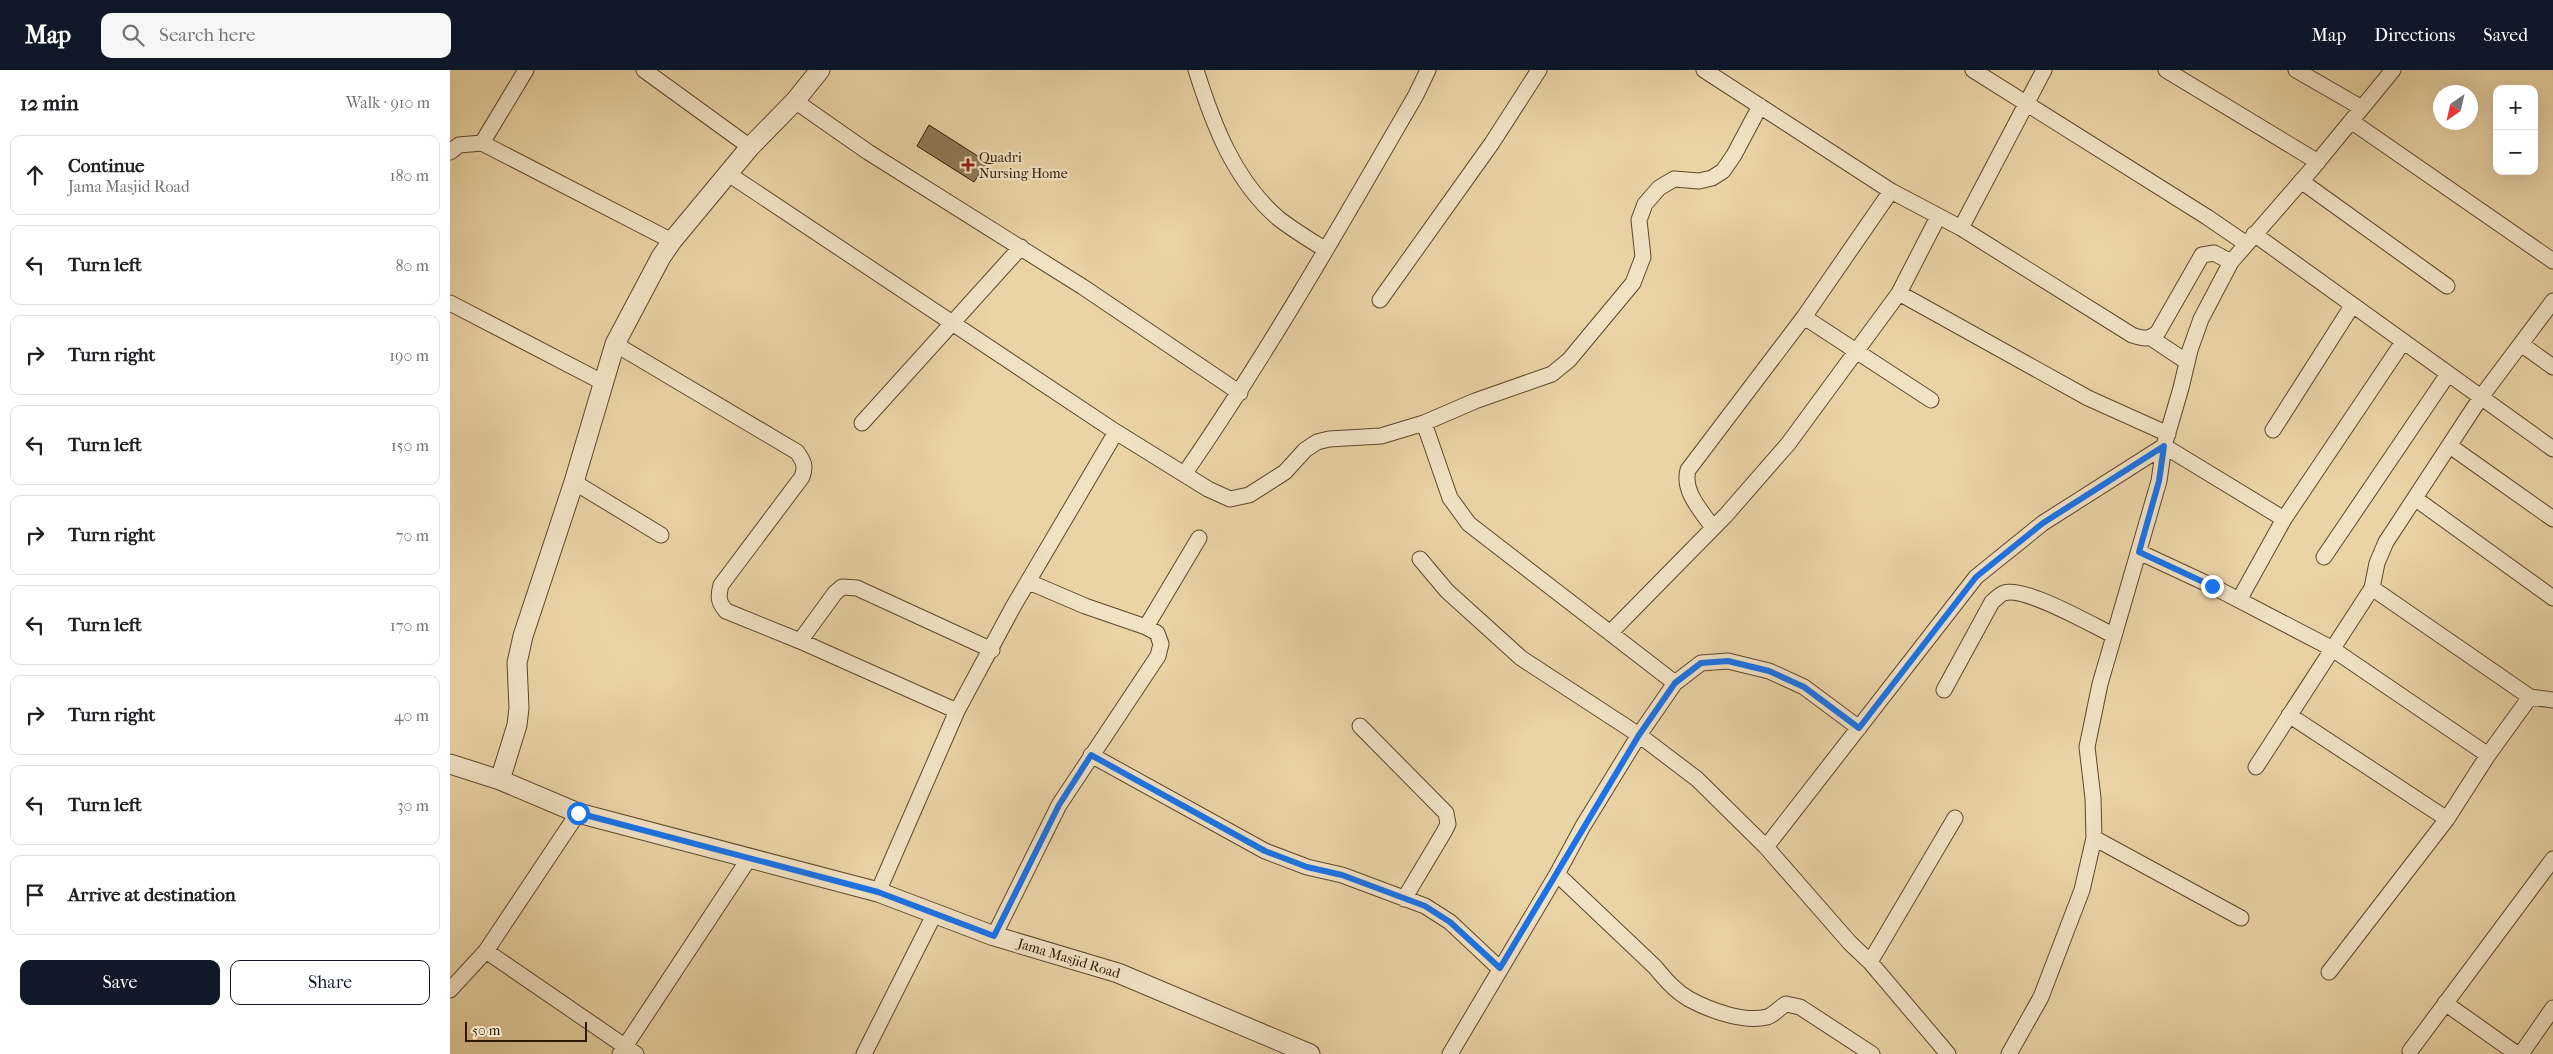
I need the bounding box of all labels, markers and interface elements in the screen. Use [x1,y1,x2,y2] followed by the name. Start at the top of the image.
[101,13,451,58] search box
[25,21,71,49] text: Map
[119,21,147,49] icon: search
[159,24,255,46] text: Search here
[2312,25,2346,46] text: Map
[2374,25,2455,46] text: Directions
[2483,25,2528,46] text: Saved
[2433,85,2478,130] north arrow
[2493,85,2538,175] map controls
[2493,85,2538,130] button: +
[20,91,79,115] text: 12 min
[346,93,430,112] text: Walk · 910 m
[2493,130,2538,175] button: −
[979,149,1068,182] place label: Quadri Nursing Home
[68,155,144,177] text: Continue
[961,158,975,172] marker: Quadri Nursing Home
[21,161,49,189] icon: ahead
[390,166,429,185] text: 180 m
[68,177,190,196] text: Jama Masjid Road
[21,251,49,279] icon: left
[68,254,142,276] text: Turn left
[395,256,429,275] text: 80 m
[21,341,49,369] icon: right
[68,344,155,366] text: Turn right
[389,346,429,365] text: 190 m
[21,431,49,459] icon: left
[68,434,142,456] text: Turn left
[391,436,429,455] text: 150 m
[21,521,49,549] icon: right
[68,524,155,546] text: Turn right
[396,526,429,545] text: 70 m
[2201,575,2224,598] route end
[21,611,49,639] icon: left
[68,614,142,636] text: Turn left
[390,616,429,635] text: 170 m
[21,701,49,729] icon: right
[68,704,155,726] text: Turn right
[394,706,429,725] text: 40 m
[21,791,49,819] icon: left
[68,794,142,816] text: Turn left
[397,796,429,815] text: 30 m
[567,802,590,825] route start
[21,881,49,909] icon: arrive
[68,884,236,906] text: Arrive at destination
[1015,934,1123,982] street label: Jama Masjid Road
[20,960,220,1005] button: Save
[230,960,430,1005] button: Share
[465,1019,588,1042] scale bar
[472,1022,500,1039] text: 50 m

